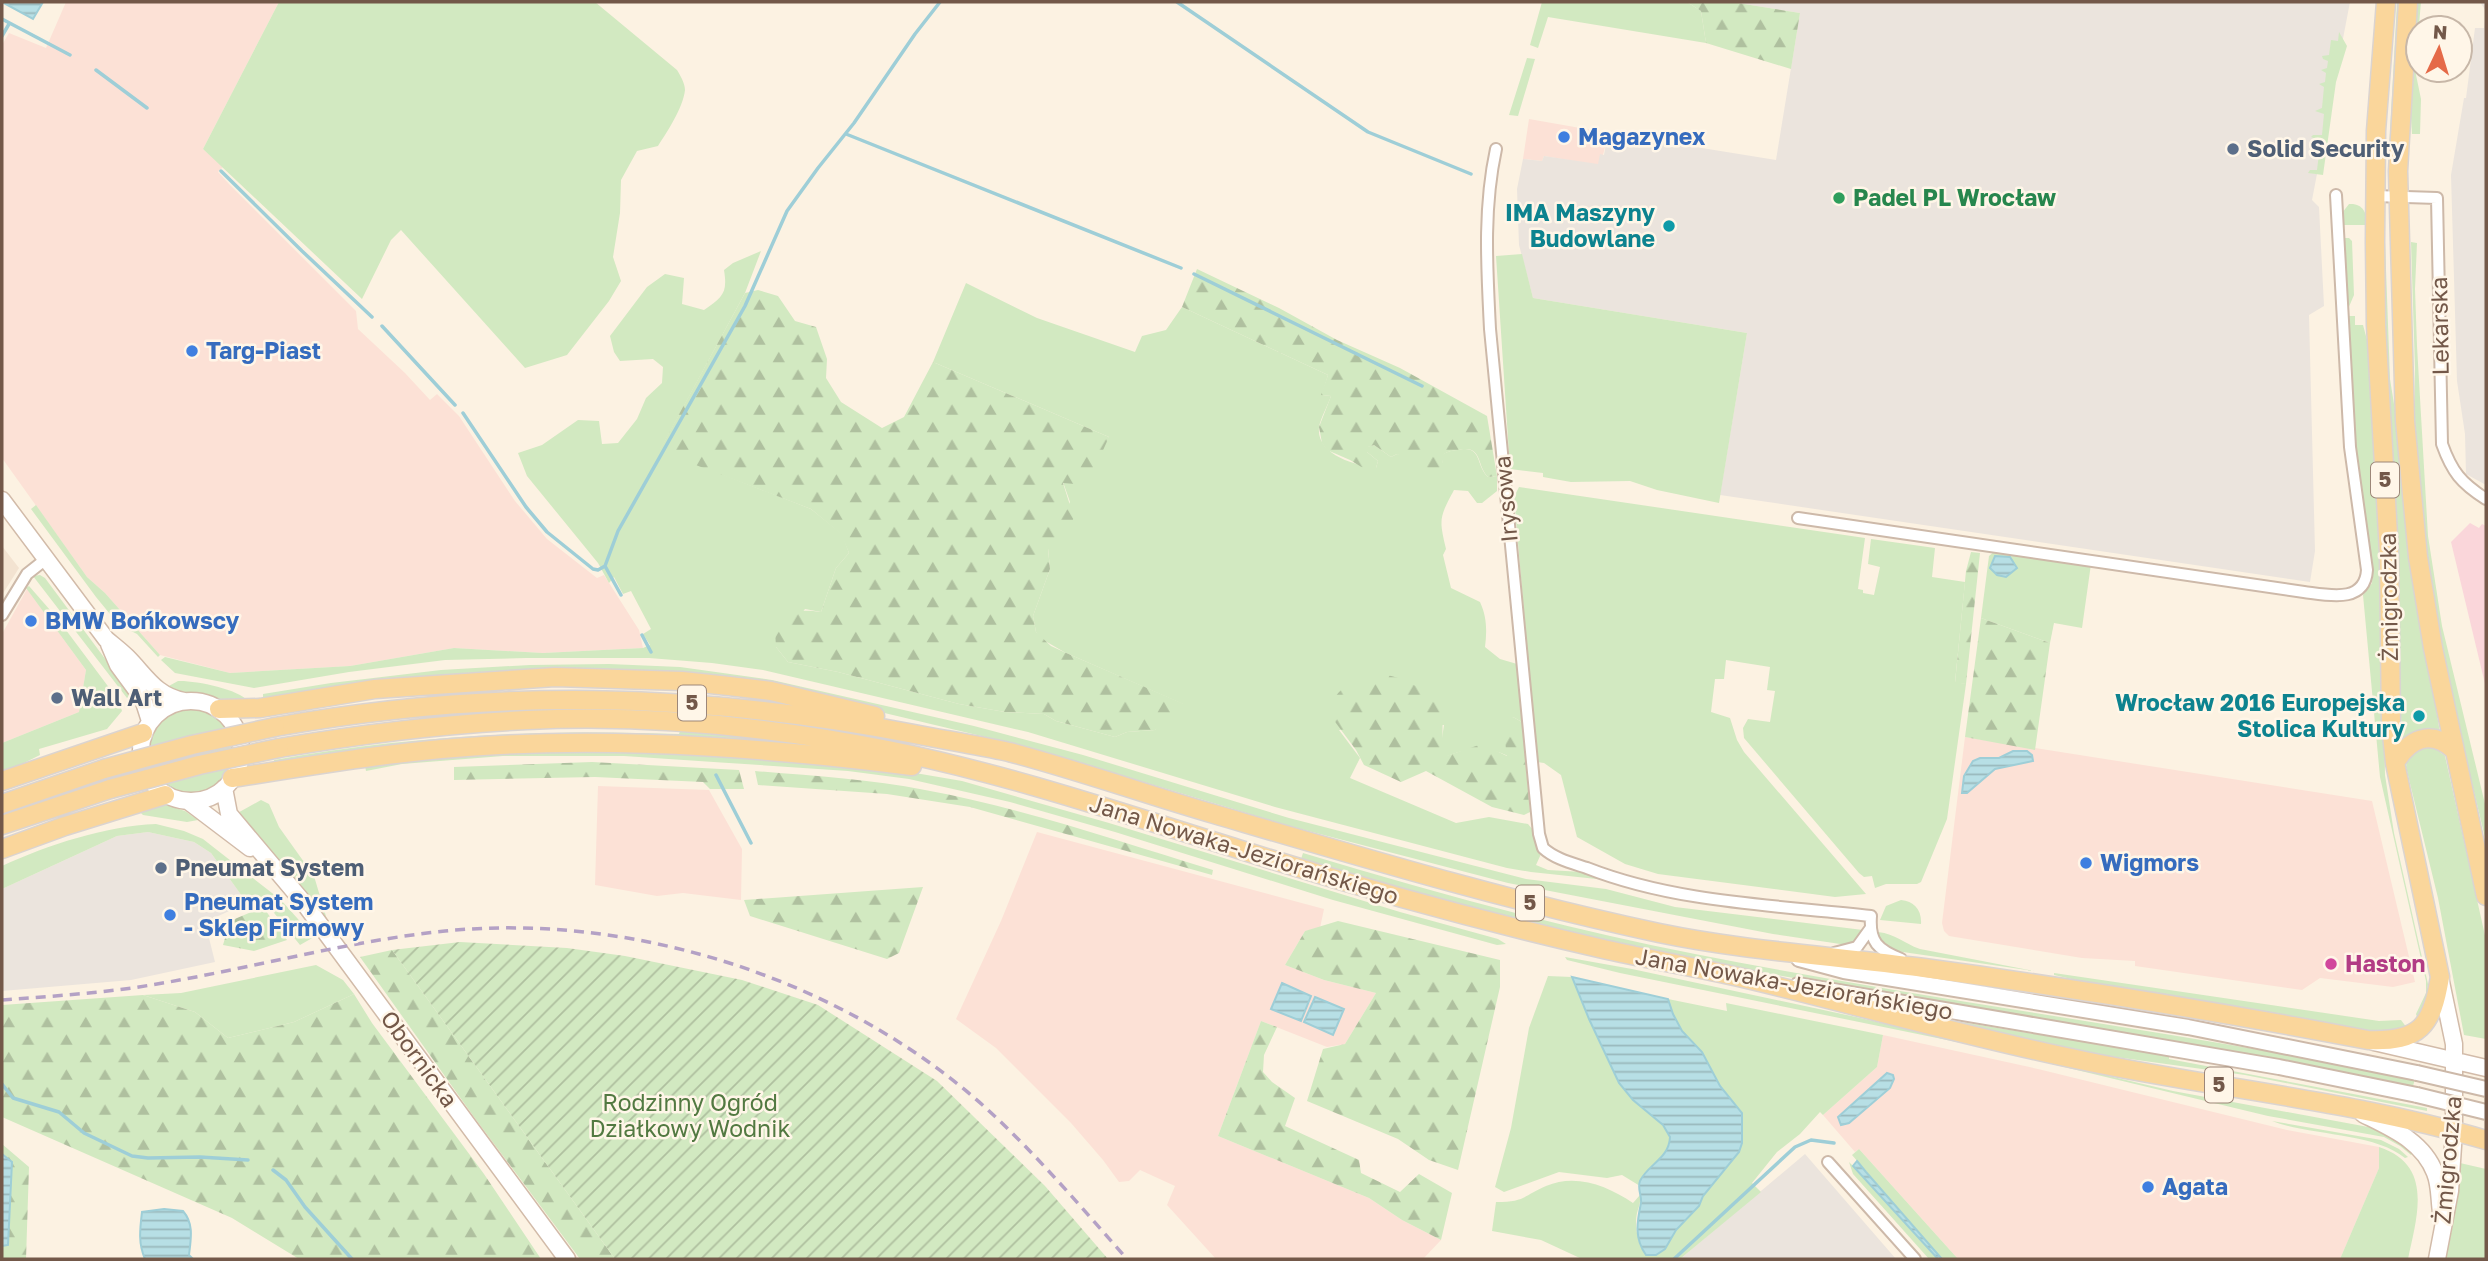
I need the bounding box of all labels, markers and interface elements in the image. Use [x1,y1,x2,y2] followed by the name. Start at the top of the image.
[2404,14,2474,84] north arrow
[2432,20,2448,44] text: N
[1578,122,1706,150] place label: Magazynex
[1556,129,1572,145] marker: Magazynex
[2247,134,2405,162] place label: Solid Security
[2225,141,2241,157] marker: Solid Security
[1853,183,2056,211] place label: Padel PL Wrocław
[1831,190,1847,206] marker: Padel PL Wrocław
[1505,198,1655,252] place label: IMA Maszyny Budowlane
[1661,218,1677,234] marker: IMA Maszyny Budowlane
[2424,276,2454,376] street label: Lekarska
[206,336,321,364] place label: Targ-Piast
[184,343,200,359] marker: Targ-Piast
[1487,455,1523,543] street label: Irysowa
[2371,462,2399,498] road number: 5
[2373,532,2403,662] street label: Żmigrodzka
[45,606,240,634] place label: BMW Bońkowscy
[23,613,39,629] marker: BMW Bońkowscy
[71,683,162,711] place label: Wall Art
[678,686,706,720] road number: 5
[2115,688,2405,742] place label: Wrocław 2016 Europejska Stolica Kultury
[49,690,65,706] marker: Wall Art
[2411,708,2427,724] marker: Wrocław 2016 Europejska Stolica Kultury
[1086,789,1402,909] street label: Jana Nowaka-Jeziorańskiego
[2100,848,2199,876] place label: Wigmors
[175,853,364,881] place label: Pneumat System
[2078,855,2094,871] marker: Wigmors
[153,860,169,876] marker: Pneumat System
[1516,886,1544,920] road number: 5
[184,887,373,941] place label: Pneumat System - Sklep Firmowy
[162,907,178,923] marker: Pneumat System - Sklep Firmowy
[1633,941,1955,1025] street label: Jana Nowaka-Jeziorańskiego
[2345,949,2426,977] place label: Haston
[2323,956,2339,972] marker: Haston
[375,1005,464,1112] street label: Obornicka
[2205,1068,2233,1102] road number: 5
[590,1088,790,1142] park label: Rodzinny Ogród Działkowy Wodnik
[2427,1095,2467,1225] street label: Żmigrodzka
[2162,1172,2228,1200] place label: Agata
[2140,1179,2156,1195] marker: Agata

